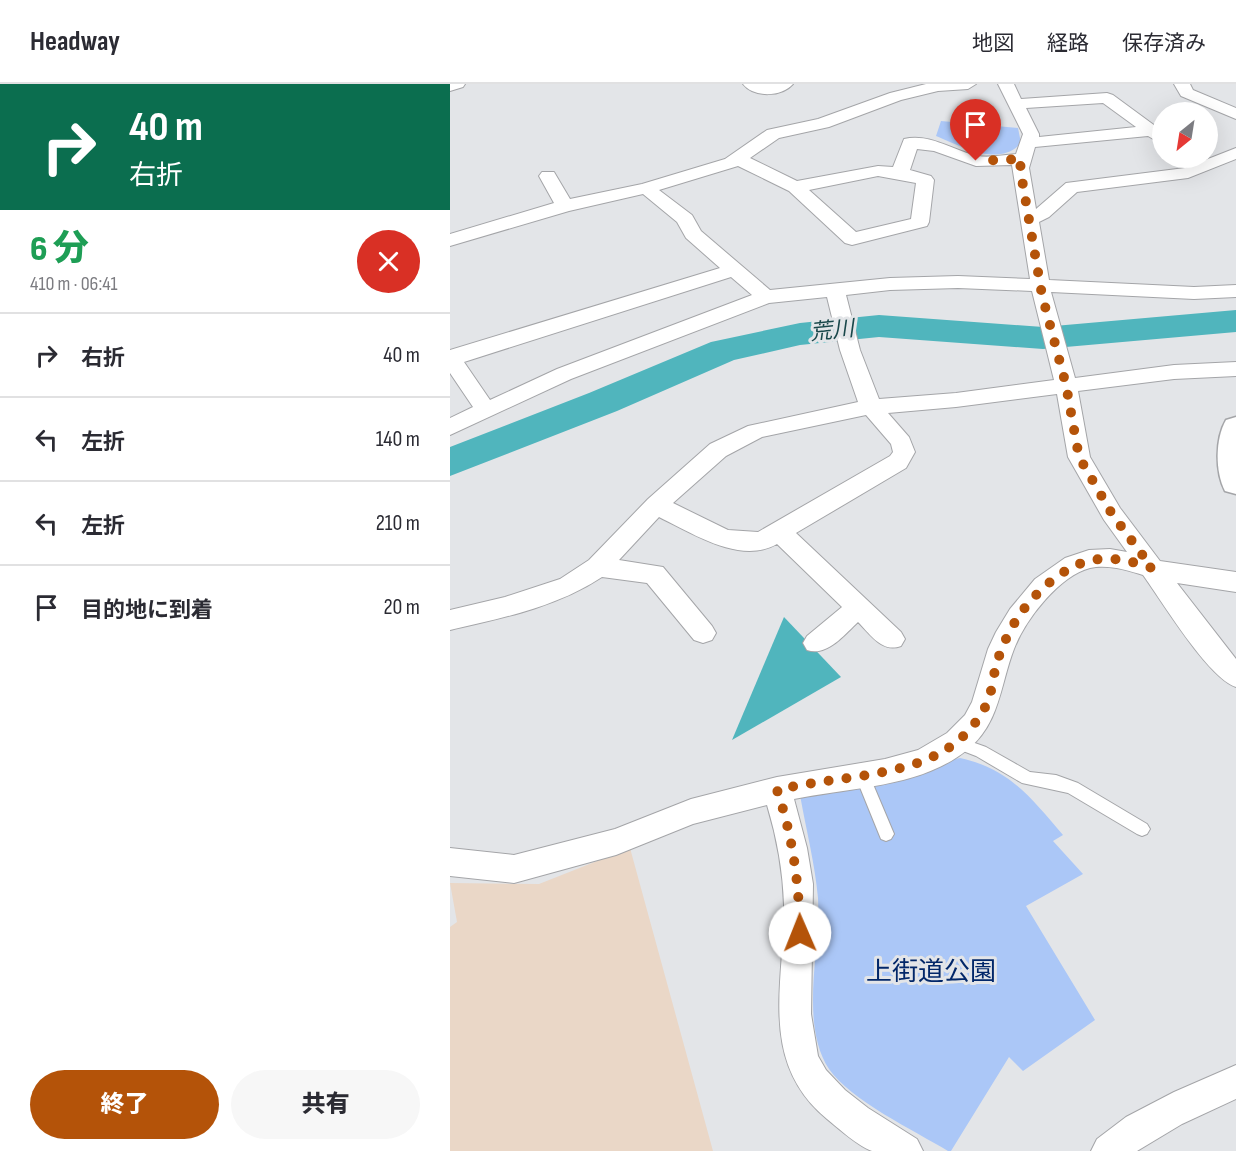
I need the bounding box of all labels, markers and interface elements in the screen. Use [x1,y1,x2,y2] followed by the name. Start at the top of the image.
[30,25,120,58] text: Headway
[972,31,1014,56] text: 地図
[1047,31,1089,56] text: 経路
[1122,31,1206,56] text: 保存済み
[950,99,1001,161] pin
[129,102,203,153] text: 40 m
[1152,102,1218,168] north arrow
[1152,102,1218,168] map controls
[30,108,108,186] icon: right
[959,108,992,141] icon: arrive
[129,160,183,192] text: 右折
[30,228,89,271] text: 6 分
[357,230,420,293] button: close
[30,272,118,296] text: 410 m · 06:41
[809,315,857,347] water label: 荒川
[30,339,63,372] icon: right
[383,342,420,369] text: 40 m
[81,345,125,372] text: 右折
[30,423,63,456] icon: left
[376,426,420,453] text: 140 m
[81,429,125,456] text: 左折
[30,507,63,540] icon: left
[376,510,420,537] text: 210 m
[81,513,125,540] text: 左折
[30,591,63,624] icon: arrive
[384,594,420,621] text: 20 m
[81,597,213,624] text: 目的地に到着
[768,901,832,965] position arrow
[866,957,996,988] park label: 上街道公園
[30,1070,219,1139] button: 終了
[231,1070,420,1139] button: 共有

